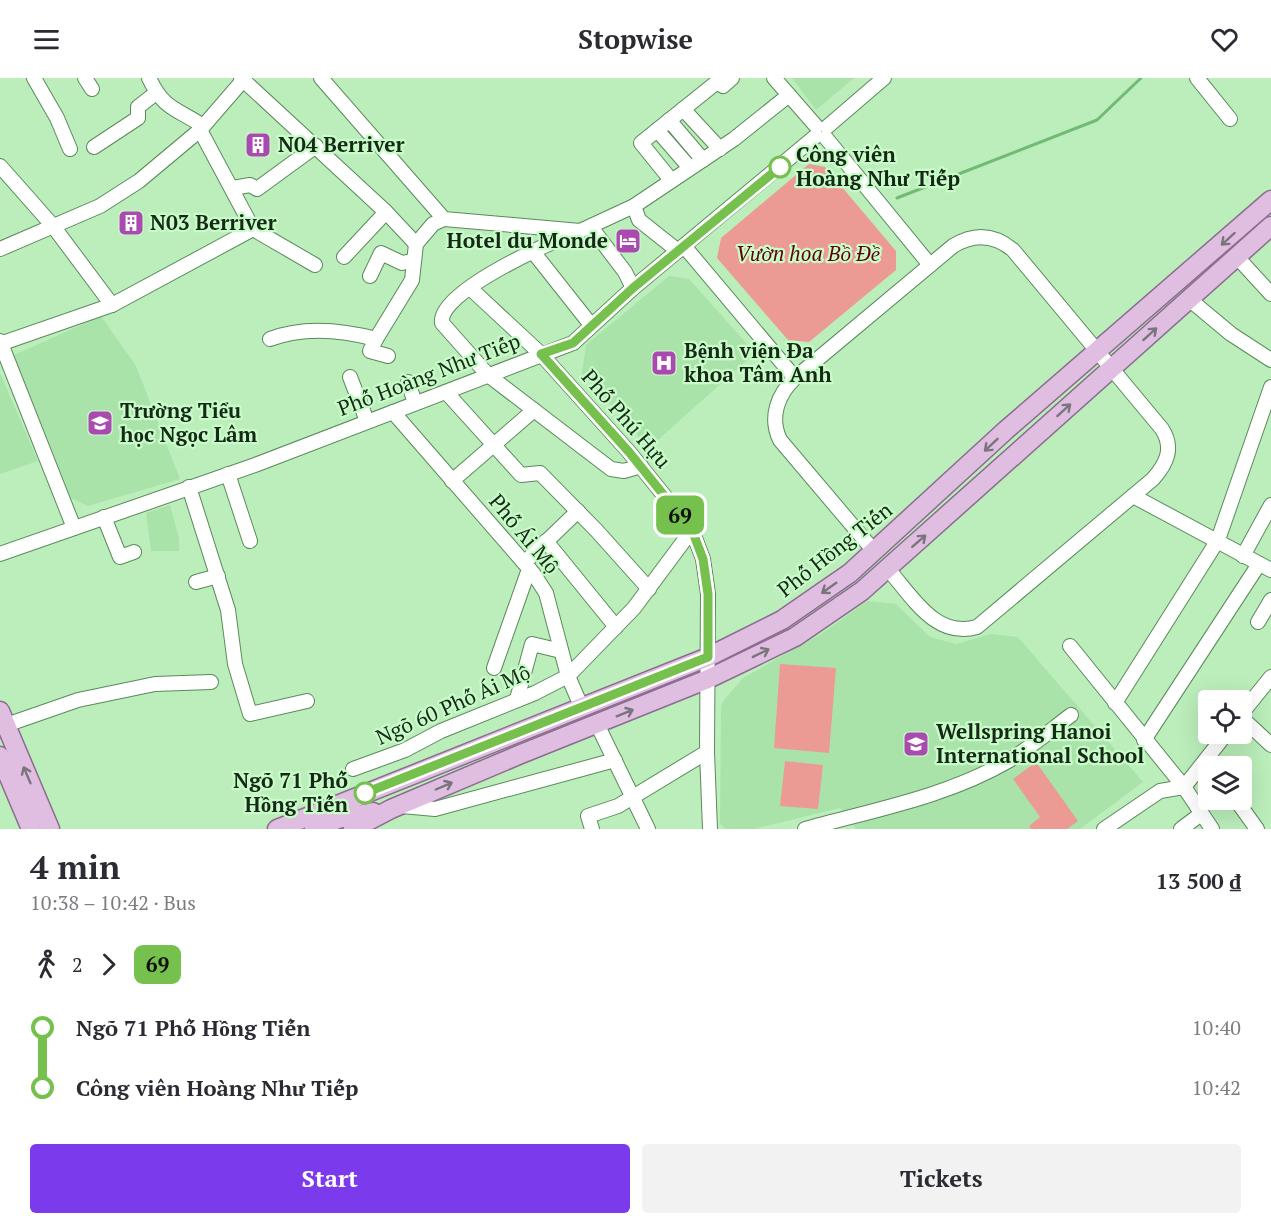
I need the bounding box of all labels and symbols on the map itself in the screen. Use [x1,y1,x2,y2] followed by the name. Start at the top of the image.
[243,130,273,160] building icon: N04 Berriver
[278,130,405,158] place label: N04 Berriver
[796,140,960,192] place label: Công viên Hoàng Như Tiếp
[769,156,791,178] marker: Công viên Hoàng Như Tiếp
[116,208,146,238] building icon: N03 Berriver
[150,208,277,236] place label: N03 Berriver
[447,226,608,254] place label: Hotel du Monde
[613,226,643,256] hotel icon: Hotel du Monde
[1221,232,1236,246] one-way arrow
[736,239,881,267] park label: Vườn hoa Bồ Đề
[333,326,524,422] street label: Phố Hoàng Như Tiếp
[1142,327,1157,341] one-way arrow
[684,336,832,388] place label: Bệnh viện Đa khoa Tâm Anh
[649,348,679,378] hospital icon: Bệnh viện Đa khoa Tâm Anh
[576,363,677,474] street label: Phố Phú Hựu
[120,396,258,448] place label: Trường Tiểu học Ngọc Lâm
[1056,403,1071,417] one-way arrow
[85,408,115,438] school or university icon: Trường Tiểu học Ngọc Lâm
[984,438,999,452] one-way arrow
[483,488,566,579] street label: Phố Ái Mộ
[771,495,898,603] street label: Phố Hồng Tiến
[653,496,707,534] line badge: 69
[911,534,926,548] one-way arrow
[821,582,837,594] one-way arrow
[751,646,769,658] one-way arrow
[371,657,534,751] street label: Ngõ 60 Phố Ái Mộ
[615,707,633,718] one-way arrow
[936,717,1144,769] place label: Wellspring Hanoi International School
[901,729,931,759] school or university icon: Wellspring Hanoi International School
[233,766,348,818] place label: Ngõ 71 Phố Hồng Tiến
[21,767,33,785] one-way arrow
[435,780,453,791] one-way arrow
[354,782,376,804] marker: Ngõ 71 Phố Hồng Tiến

